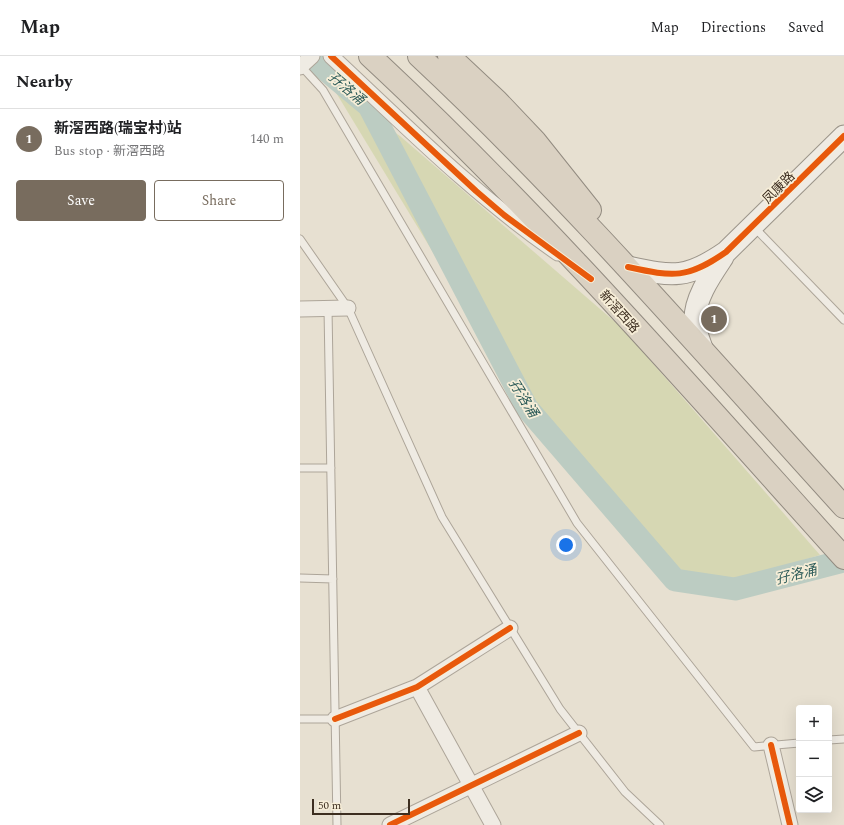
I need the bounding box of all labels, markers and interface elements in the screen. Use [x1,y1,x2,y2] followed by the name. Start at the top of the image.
[20,13,60,42] text: Map
[651,17,679,38] text: Map
[701,17,766,38] text: Directions
[788,17,824,38] text: Saved
[324,67,371,111] water label: 孖洛涌
[16,69,72,95] text: Nearby
[54,117,182,140] text: 新滘西路(瑞宝村)站
[25,129,33,149] text: 1
[250,129,284,149] text: 140 m
[54,141,165,161] text: Bus stop · 新滘西路
[758,167,800,209] street label: 凤康路
[16,180,146,221] button: Save
[154,180,284,221] button: Share
[594,286,644,338] street label: 新滘西路
[701,304,727,334] pin: 1
[504,375,545,423] water label: 孖洛涌
[556,535,576,555] your location
[773,559,821,590] water label: 孖洛涌
[796,705,832,813] map controls
[796,705,832,741] button: +
[796,741,832,777] button: −
[796,777,832,813] button: layers
[312,797,410,816] scale bar
[318,797,341,814] text: 50 m

